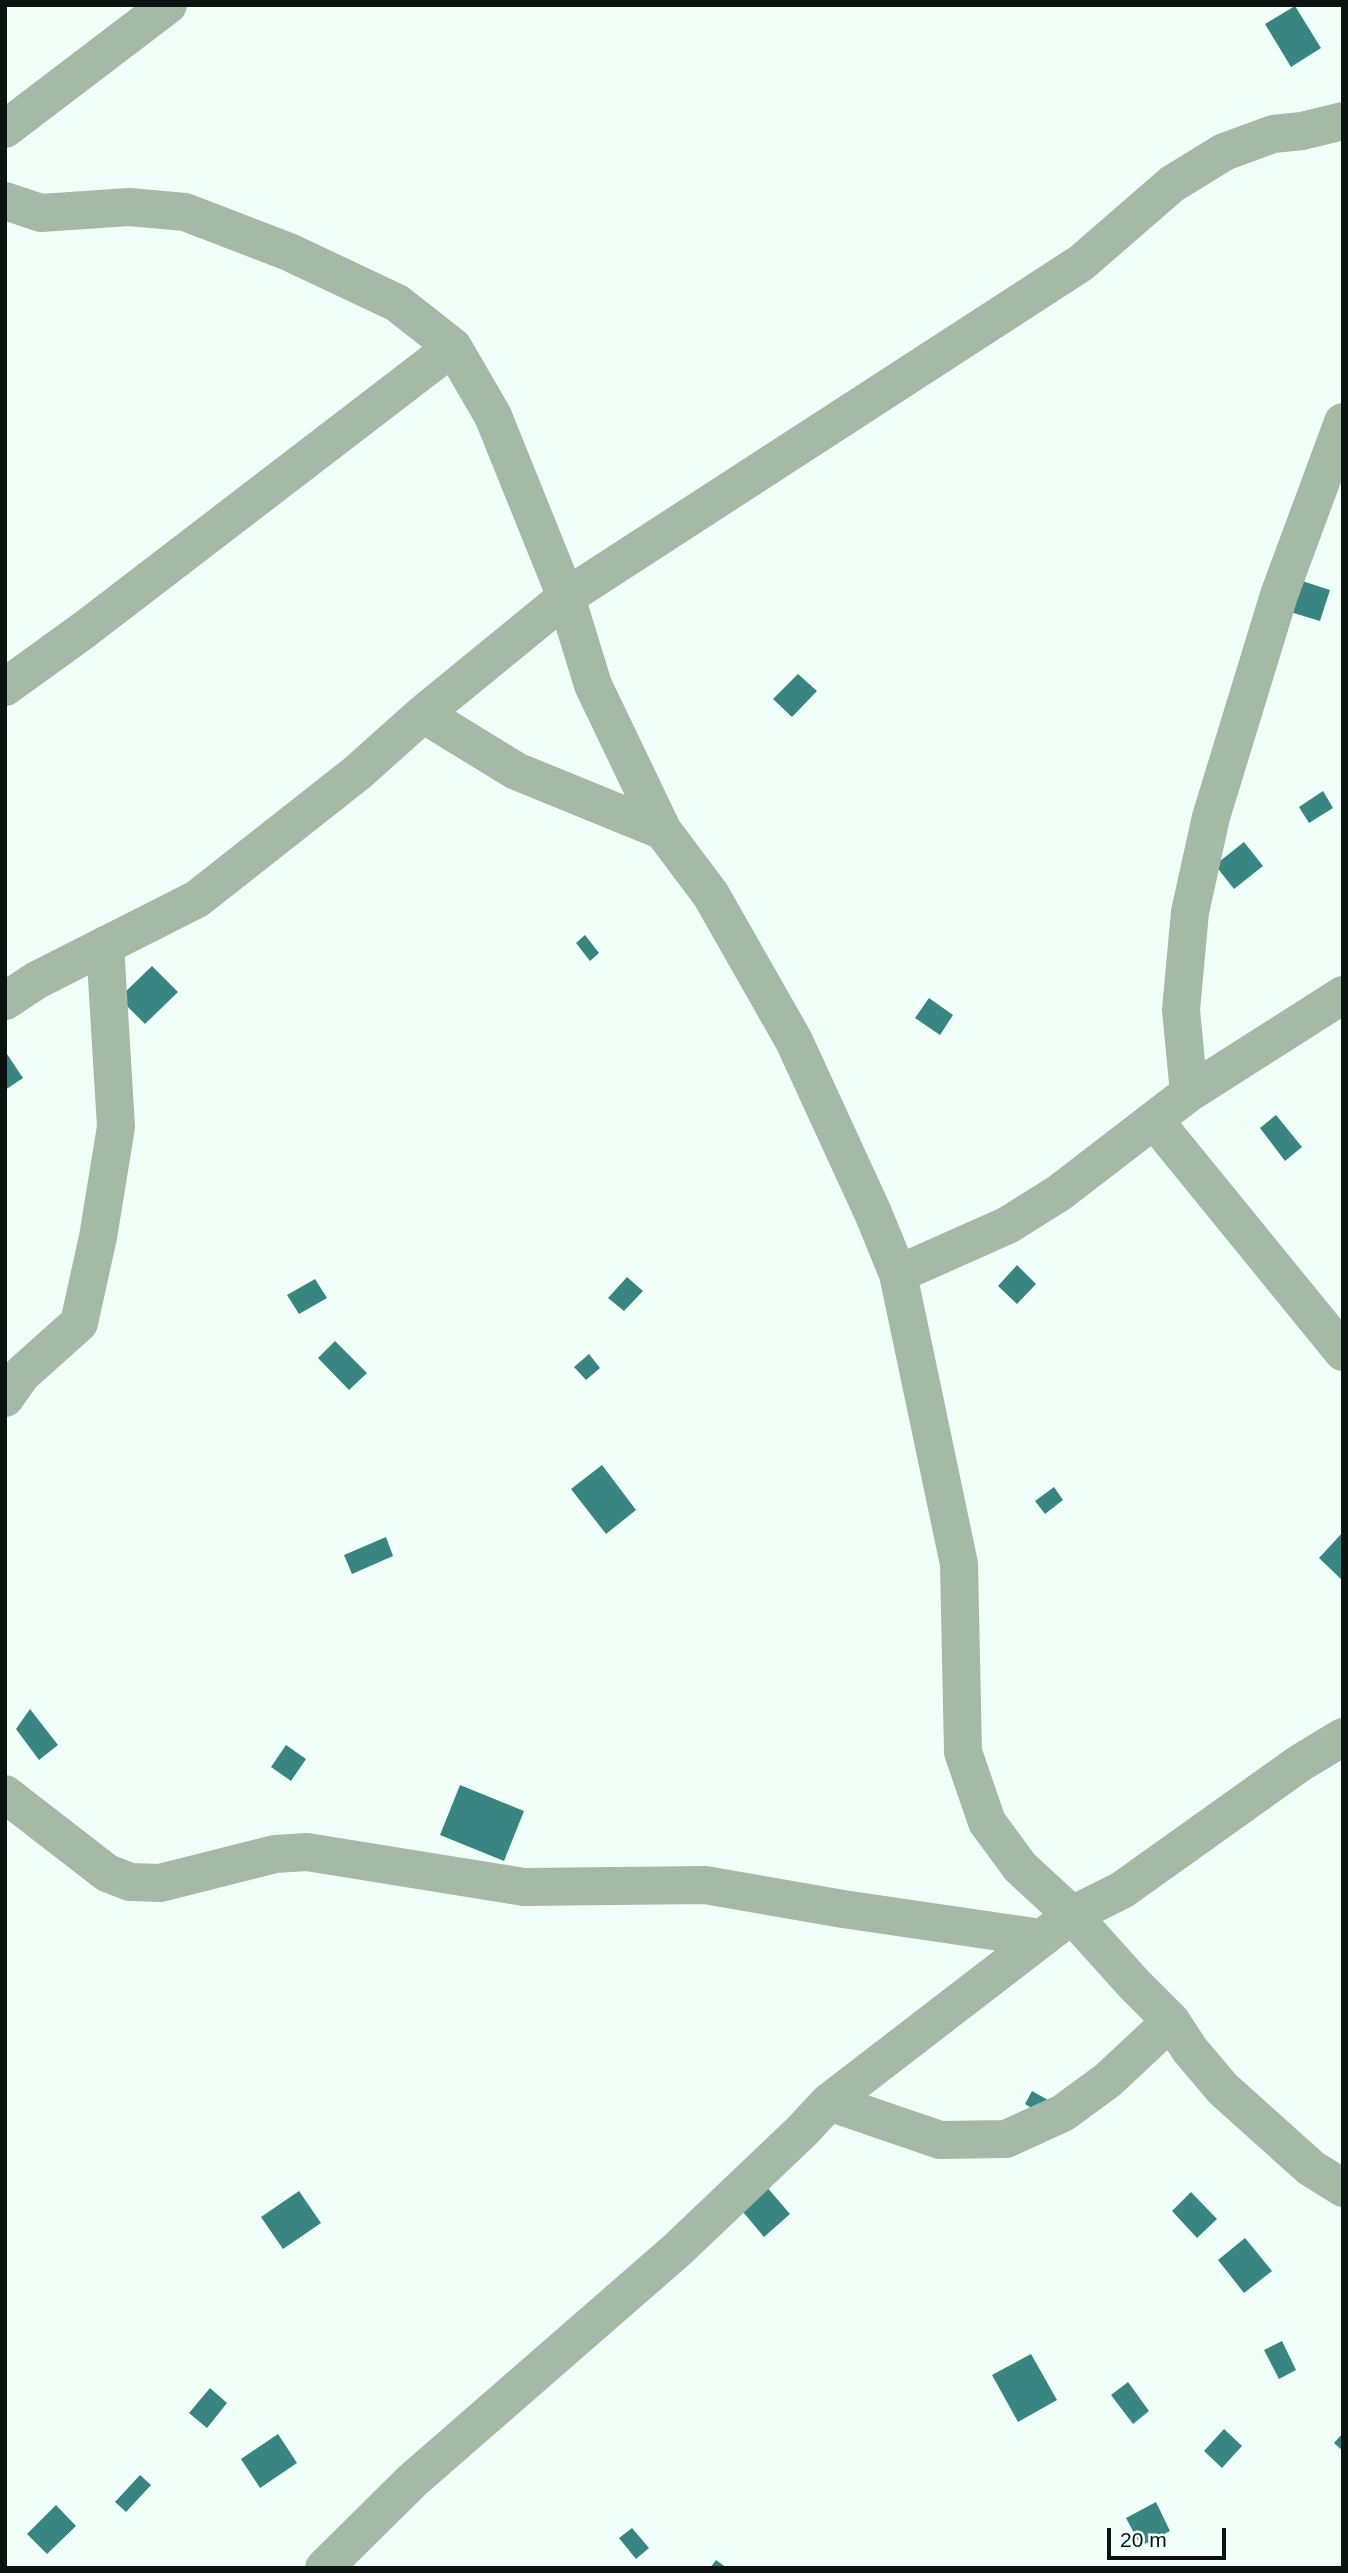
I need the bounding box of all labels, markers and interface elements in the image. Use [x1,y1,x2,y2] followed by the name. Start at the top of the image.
[1110,2514,1229,2558] scale bar
[1120,2528,1167,2551] text: 20 m

